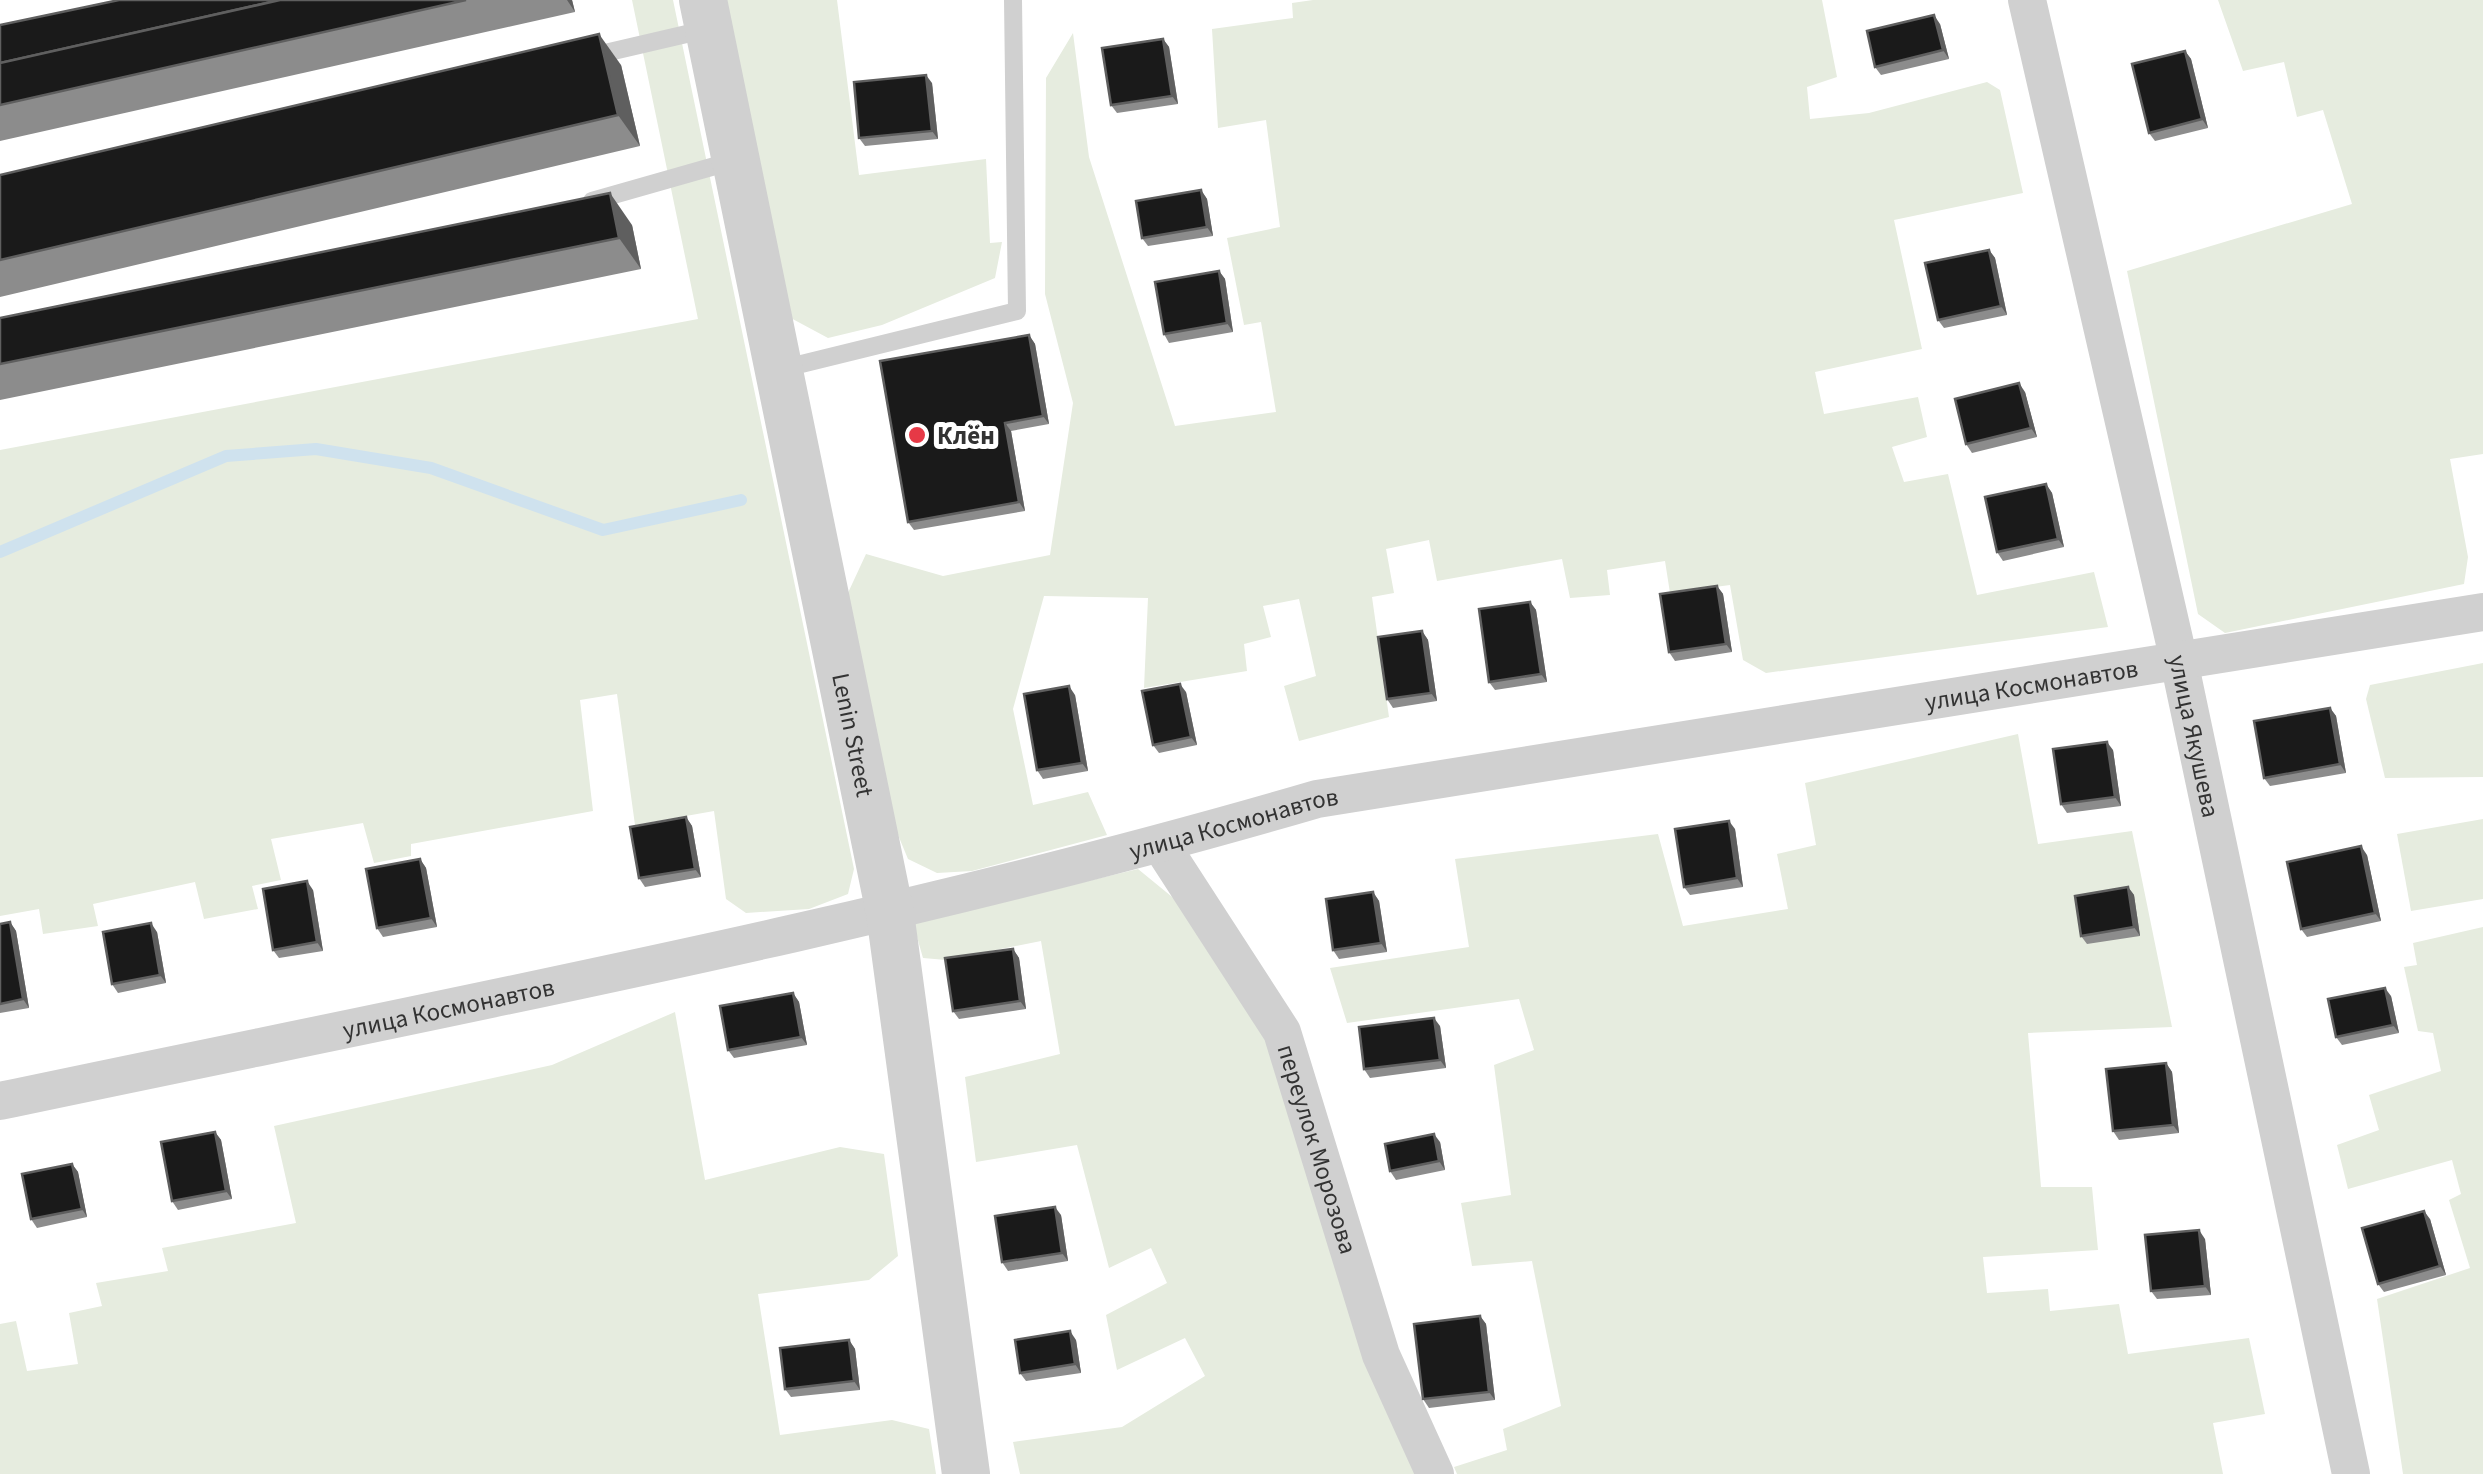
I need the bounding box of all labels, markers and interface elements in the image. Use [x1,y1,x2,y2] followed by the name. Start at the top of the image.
[937,418,995,454] place label: Клён
[906,424,928,446] marker: Клён
[1922,651,2141,720] street label: улица Космонавтов
[2159,651,2229,821] street label: улица Якушева
[822,670,883,801] street label: Lenin Street
[1125,779,1341,869] street label: улица Космонавтов
[340,969,558,1048] street label: улица Космонавтов
[1268,1040,1366,1258] street label: переулок Морозова

